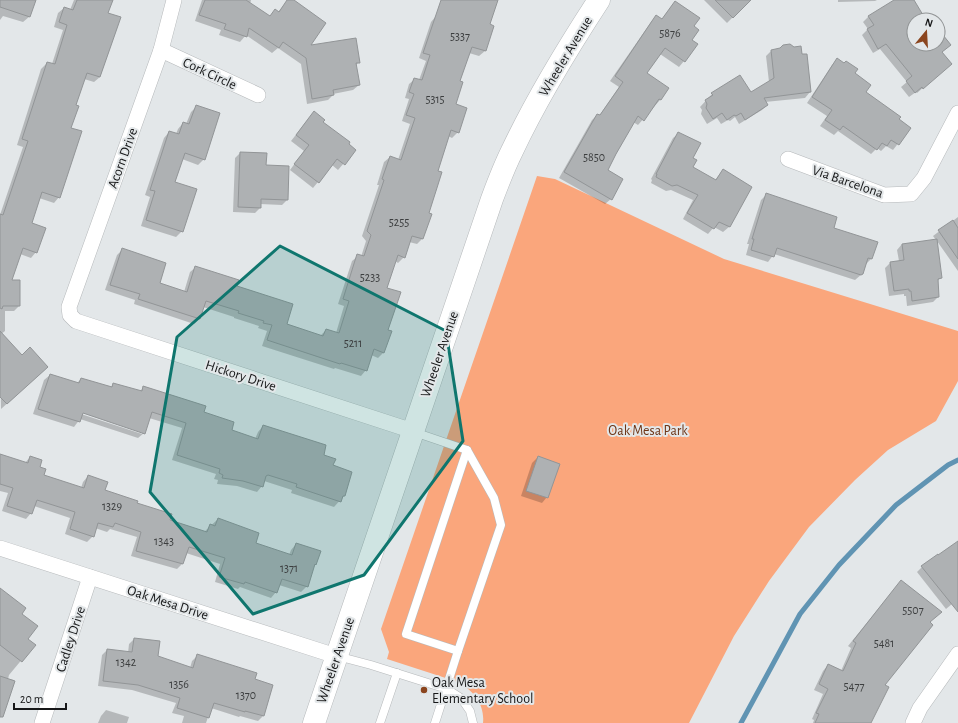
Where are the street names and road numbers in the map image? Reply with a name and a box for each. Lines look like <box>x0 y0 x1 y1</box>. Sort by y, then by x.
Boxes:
street label: Wheeler Avenue <box>537 14 595 99</box>
street label: Cork Circle <box>181 55 239 92</box>
street label: Acorn Drive <box>106 126 140 190</box>
street label: Via Barcelona <box>810 163 886 201</box>
street label: Wheeler Avenue <box>419 309 461 399</box>
street label: Hickory Drive <box>204 358 278 394</box>
street label: Oak Mesa Drive <box>125 583 210 623</box>
street label: Cadley Drive <box>54 605 88 674</box>
street label: Wheeler Avenue <box>315 615 357 705</box>

